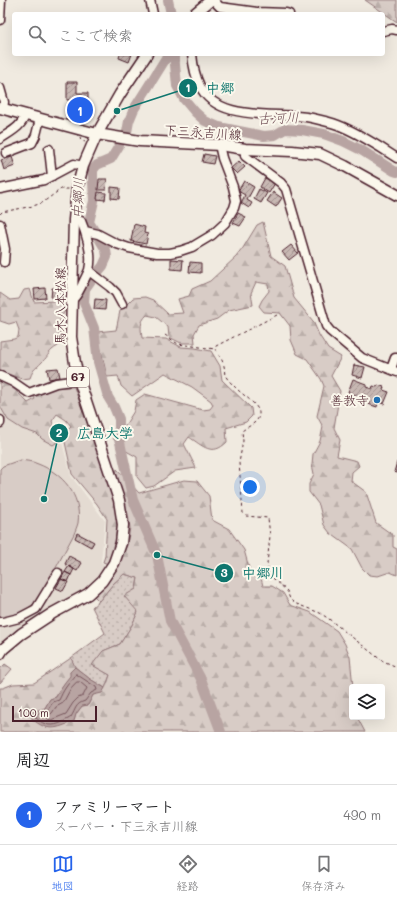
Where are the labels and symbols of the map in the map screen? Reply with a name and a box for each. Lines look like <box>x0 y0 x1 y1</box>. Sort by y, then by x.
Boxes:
callout: 中郷 <box>178 75 242 101</box>
text: 中郷 <box>206 78 234 97</box>
text: 1 <box>185 79 191 95</box>
pin: 1 <box>67 95 93 125</box>
water label: 古河川 <box>257 107 299 128</box>
street label: 下三永吉川線 <box>164 120 244 143</box>
water label: 中郷川 <box>67 177 88 219</box>
street label: 馬木八本松線 <box>51 266 68 345</box>
road number: 67 <box>67 367 89 387</box>
place label: 善教寺 <box>330 391 369 408</box>
marker: 善教寺 <box>372 395 382 405</box>
callout: 広島大学 <box>49 420 141 446</box>
text: 広島大学 <box>77 423 133 442</box>
text: 2 <box>56 424 63 440</box>
your location <box>240 477 260 497</box>
callout: 中郷川 <box>214 560 292 586</box>
text: 中郷川 <box>242 563 284 582</box>
text: 3 <box>220 564 228 580</box>
scale bar <box>12 704 97 723</box>

